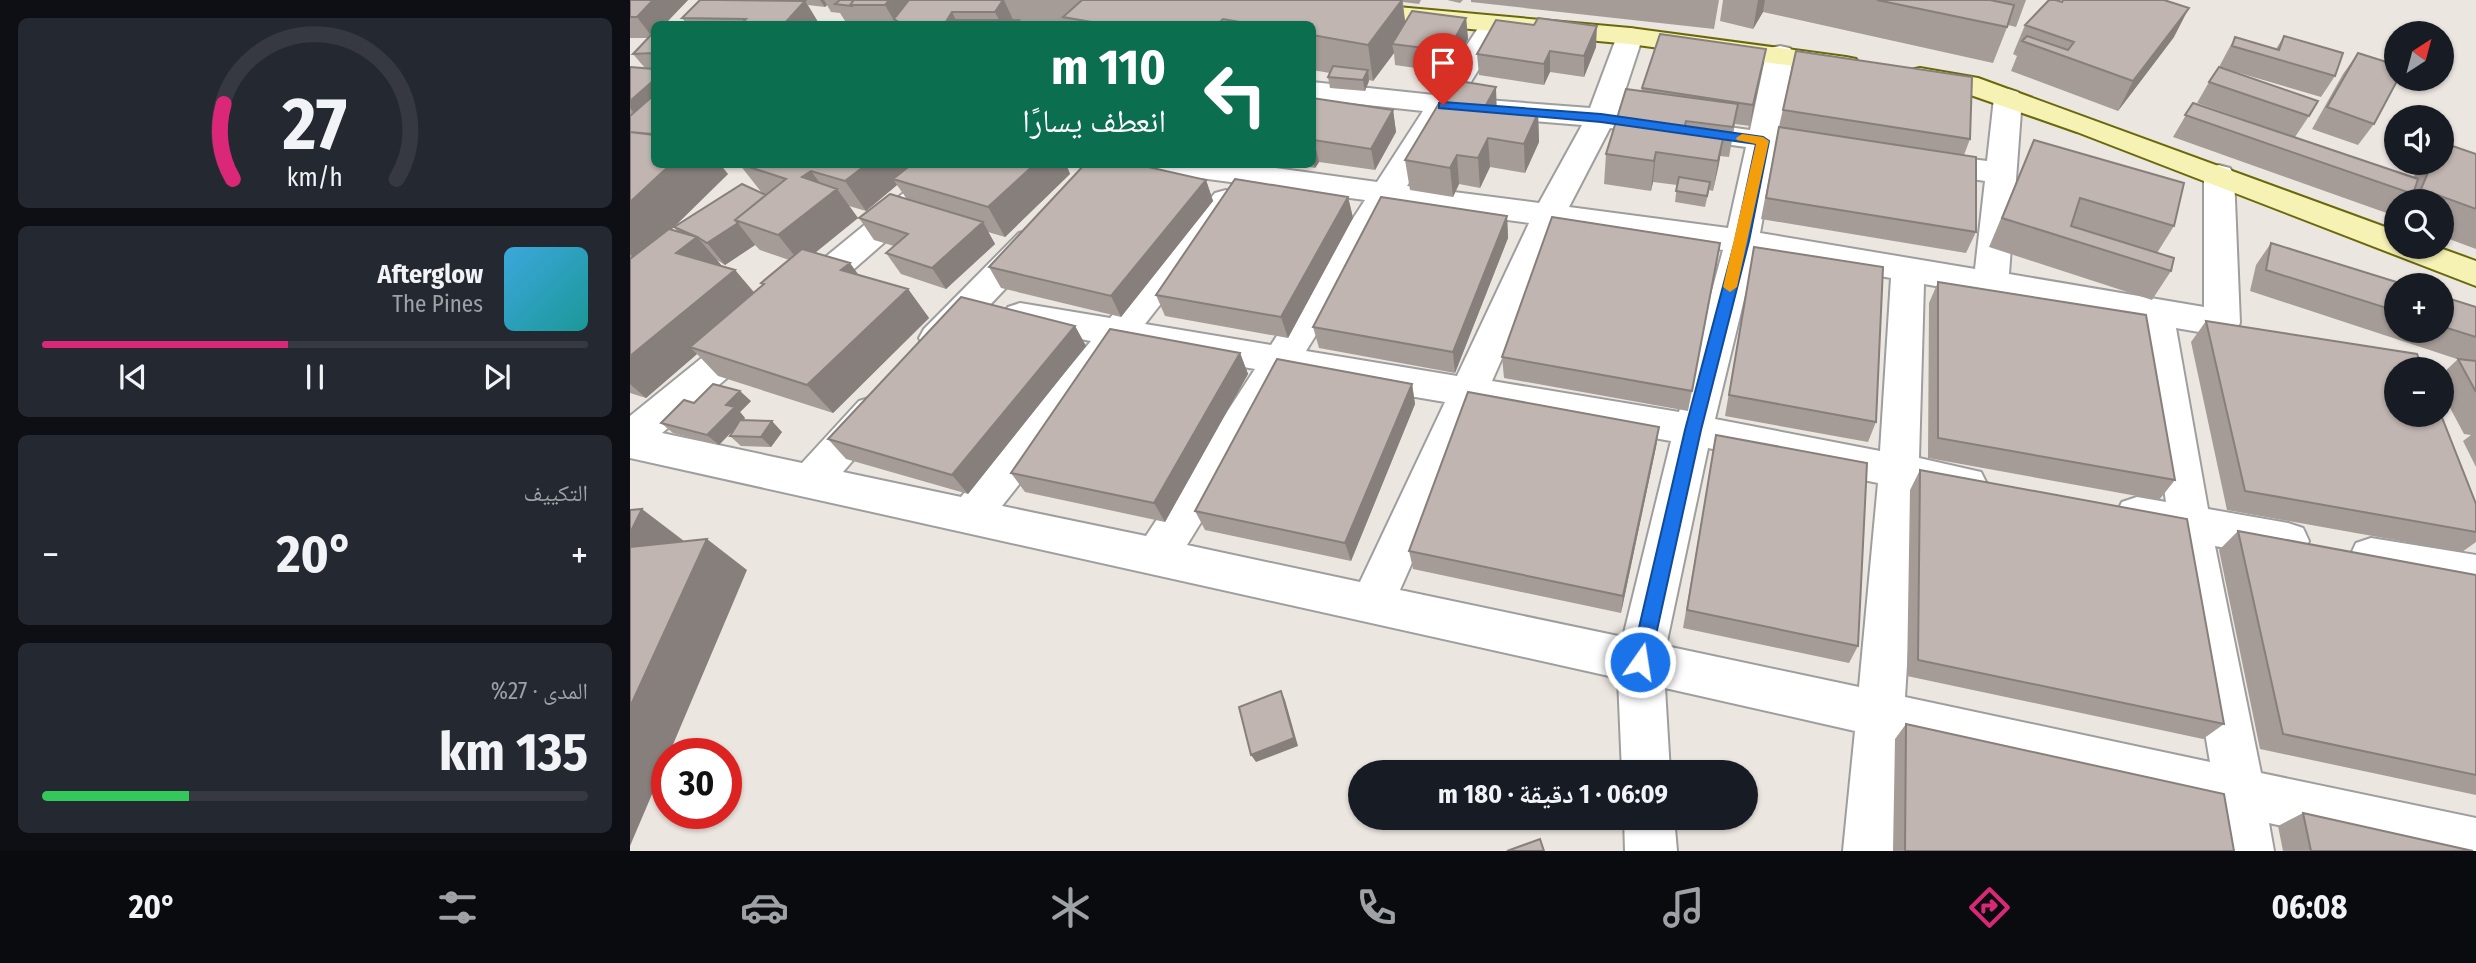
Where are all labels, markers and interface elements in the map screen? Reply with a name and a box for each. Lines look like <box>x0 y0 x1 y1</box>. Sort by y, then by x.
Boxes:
north arrow <box>2384 21 2454 91</box>
map controls <box>2384 21 2454 427</box>
pin <box>1413 33 1473 105</box>
text: 110 m <box>1051 38 1166 97</box>
icon: arrive <box>1424 44 1462 82</box>
icon: left <box>1190 49 1281 140</box>
text: 27 <box>282 82 347 169</box>
text: انعطف يسارًا <box>1022 102 1166 140</box>
button: sound <box>2384 105 2454 175</box>
text: km/h <box>287 163 343 193</box>
button: search <box>2384 189 2454 259</box>
text: Afterglow <box>378 259 483 290</box>
button: + <box>2384 273 2454 343</box>
text: The Pines <box>392 290 483 318</box>
button: − <box>2384 357 2454 427</box>
icon: previous <box>114 358 152 396</box>
icon: pause <box>296 358 334 396</box>
icon: next <box>478 358 516 396</box>
text: التكييف <box>523 479 588 507</box>
text: 20° <box>277 523 353 586</box>
text: − <box>42 532 59 578</box>
text: + <box>571 532 588 578</box>
position arrow <box>1603 625 1677 699</box>
text: المدى · 27% <box>491 677 588 705</box>
text: 135 km <box>439 721 588 784</box>
speed limit sign: 30 <box>651 738 742 829</box>
text: 06:09 · 1 دقيقة · 180 m <box>1438 779 1668 810</box>
icon: filters <box>433 883 482 932</box>
icon: car <box>740 883 789 932</box>
icon: climate <box>1046 883 1095 932</box>
icon: phone <box>1352 883 1401 932</box>
icon: music <box>1659 883 1708 932</box>
icon: directions <box>1965 883 2014 932</box>
text: 20° <box>129 888 176 926</box>
text: 06:08 <box>2271 888 2347 926</box>

